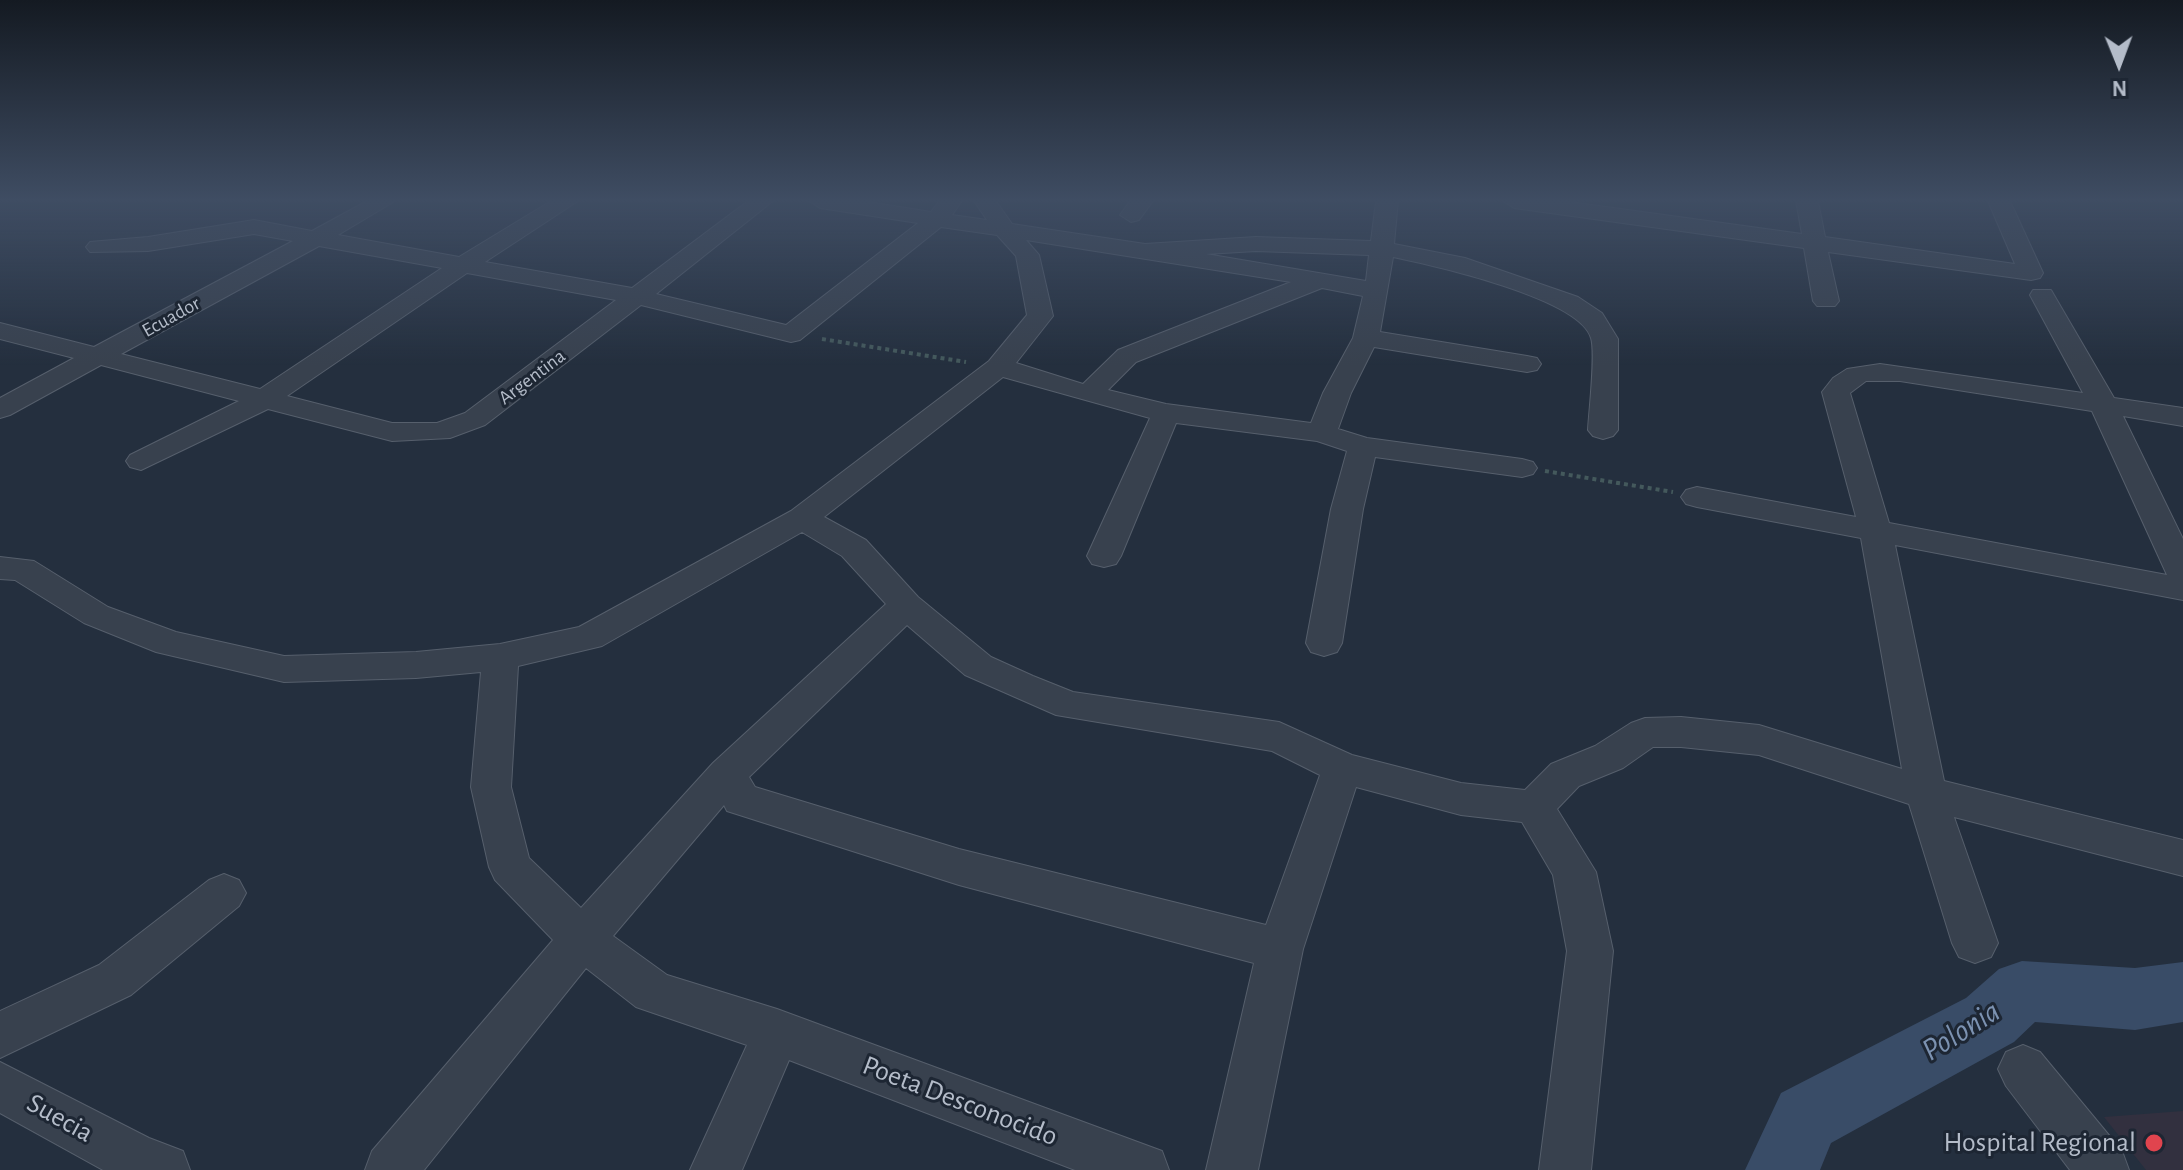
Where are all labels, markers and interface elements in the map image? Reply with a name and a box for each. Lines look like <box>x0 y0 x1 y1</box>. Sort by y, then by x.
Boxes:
north arrow <box>2079 24 2159 104</box>
text: N <box>2112 77 2127 99</box>
street label: Ecuador <box>138 291 204 343</box>
street label: Argentina <box>494 344 570 410</box>
water label: Polonia <box>1915 992 2007 1070</box>
street label: Poeta Desconocido <box>858 1048 1062 1154</box>
street label: Suecia <box>21 1086 99 1150</box>
place label: Hospital Regional <box>1944 1126 2136 1160</box>
marker: Hospital Regional <box>2143 1132 2165 1154</box>

